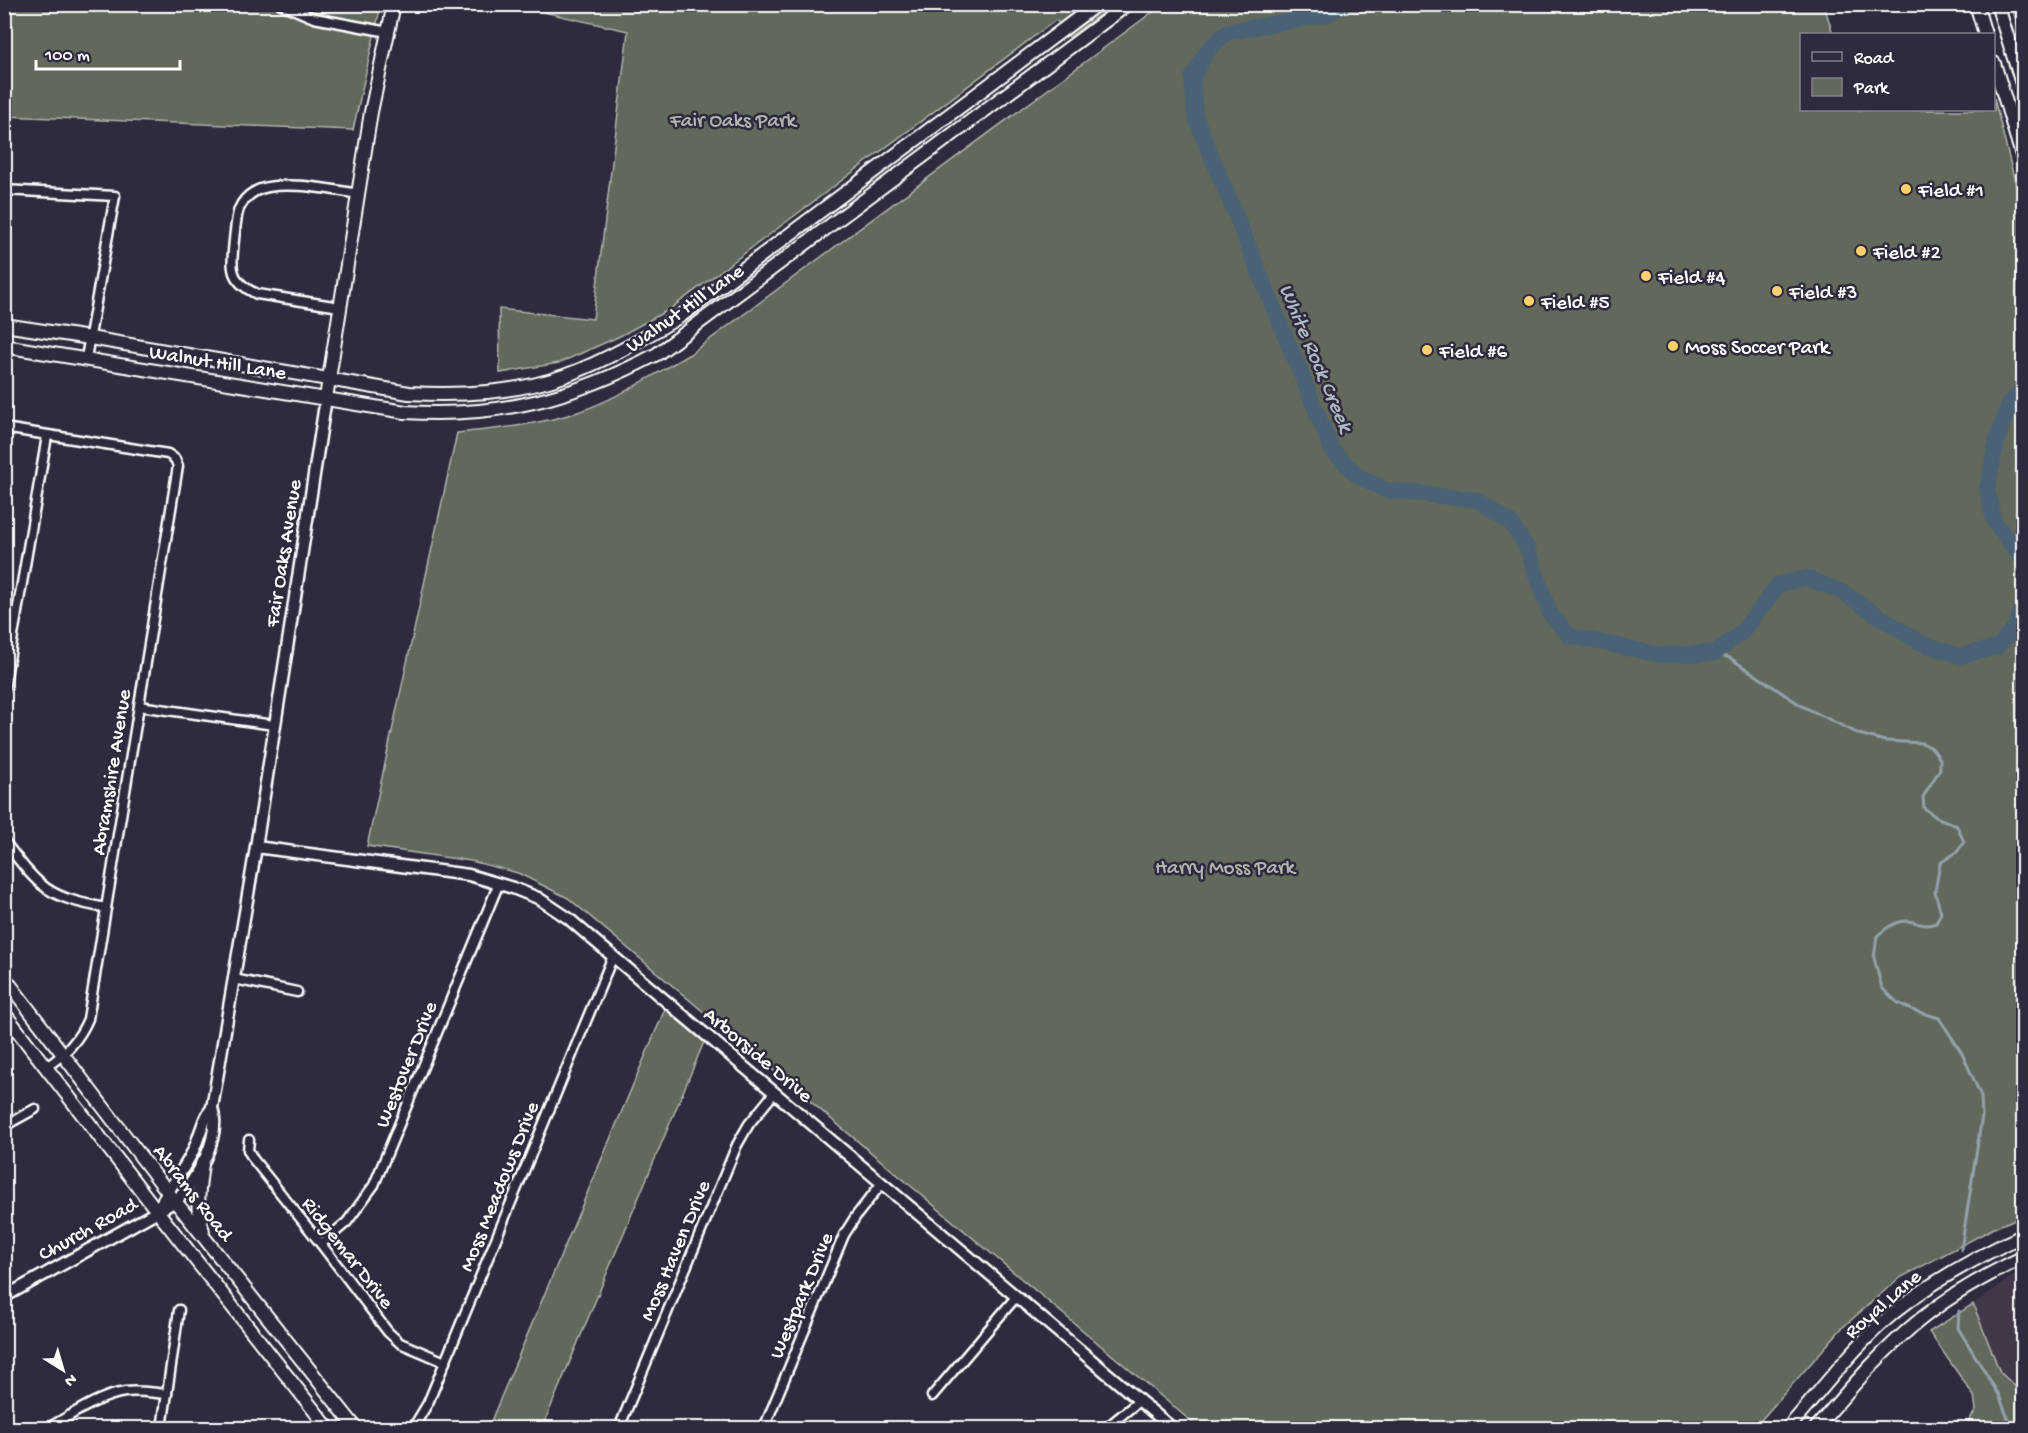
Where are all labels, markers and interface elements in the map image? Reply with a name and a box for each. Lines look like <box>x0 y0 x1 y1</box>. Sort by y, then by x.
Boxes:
scale bar <box>36 33 180 71</box>
legend <box>1800 33 1995 111</box>
text: 100 m <box>44 46 90 67</box>
text: Road <box>1854 49 1895 70</box>
text: Park <box>1853 79 1890 100</box>
park label: Fair Oaks Park <box>669 110 799 135</box>
place label: Field #1 <box>1917 180 1984 205</box>
marker: Field #1 <box>1899 182 1913 196</box>
place label: Field #2 <box>1872 242 1941 267</box>
marker: Field #2 <box>1854 244 1868 258</box>
street label: Walnut Hill Lane <box>622 259 751 360</box>
place label: Field #4 <box>1657 267 1726 292</box>
marker: Field #4 <box>1639 269 1653 283</box>
water label: White Rock Creek <box>1271 281 1358 439</box>
place label: Field #3 <box>1788 282 1858 307</box>
marker: Field #3 <box>1770 284 1784 298</box>
place label: Field #5 <box>1540 292 1610 317</box>
marker: Field #5 <box>1522 294 1536 308</box>
place label: Moss Soccer Park <box>1685 337 1832 362</box>
marker: Moss Soccer Park <box>1666 339 1680 353</box>
street label: Walnut Hill Lane <box>147 341 289 388</box>
place label: Field #6 <box>1438 341 1508 366</box>
marker: Field #6 <box>1420 343 1434 357</box>
street label: Fair Oaks Avenue <box>261 477 310 630</box>
street label: Abramshire Avenue <box>88 687 139 857</box>
park label: Harry Moss Park <box>1155 857 1298 882</box>
street label: Westover Drive <box>372 997 445 1132</box>
street label: Arborside Drive <box>697 1004 818 1111</box>
street label: Moss Meadows Drive <box>456 1098 547 1276</box>
street label: Abrams Road <box>146 1141 238 1249</box>
street label: Moss Haven Drive <box>636 1176 719 1325</box>
street label: Church Road <box>35 1193 144 1268</box>
street label: Ridgemar Drive <box>295 1193 398 1316</box>
street label: Westpark Drive <box>765 1228 841 1363</box>
street label: Royal Lane <box>1841 1265 1929 1346</box>
north arrow <box>33 1340 93 1400</box>
text: N <box>60 1368 80 1390</box>

